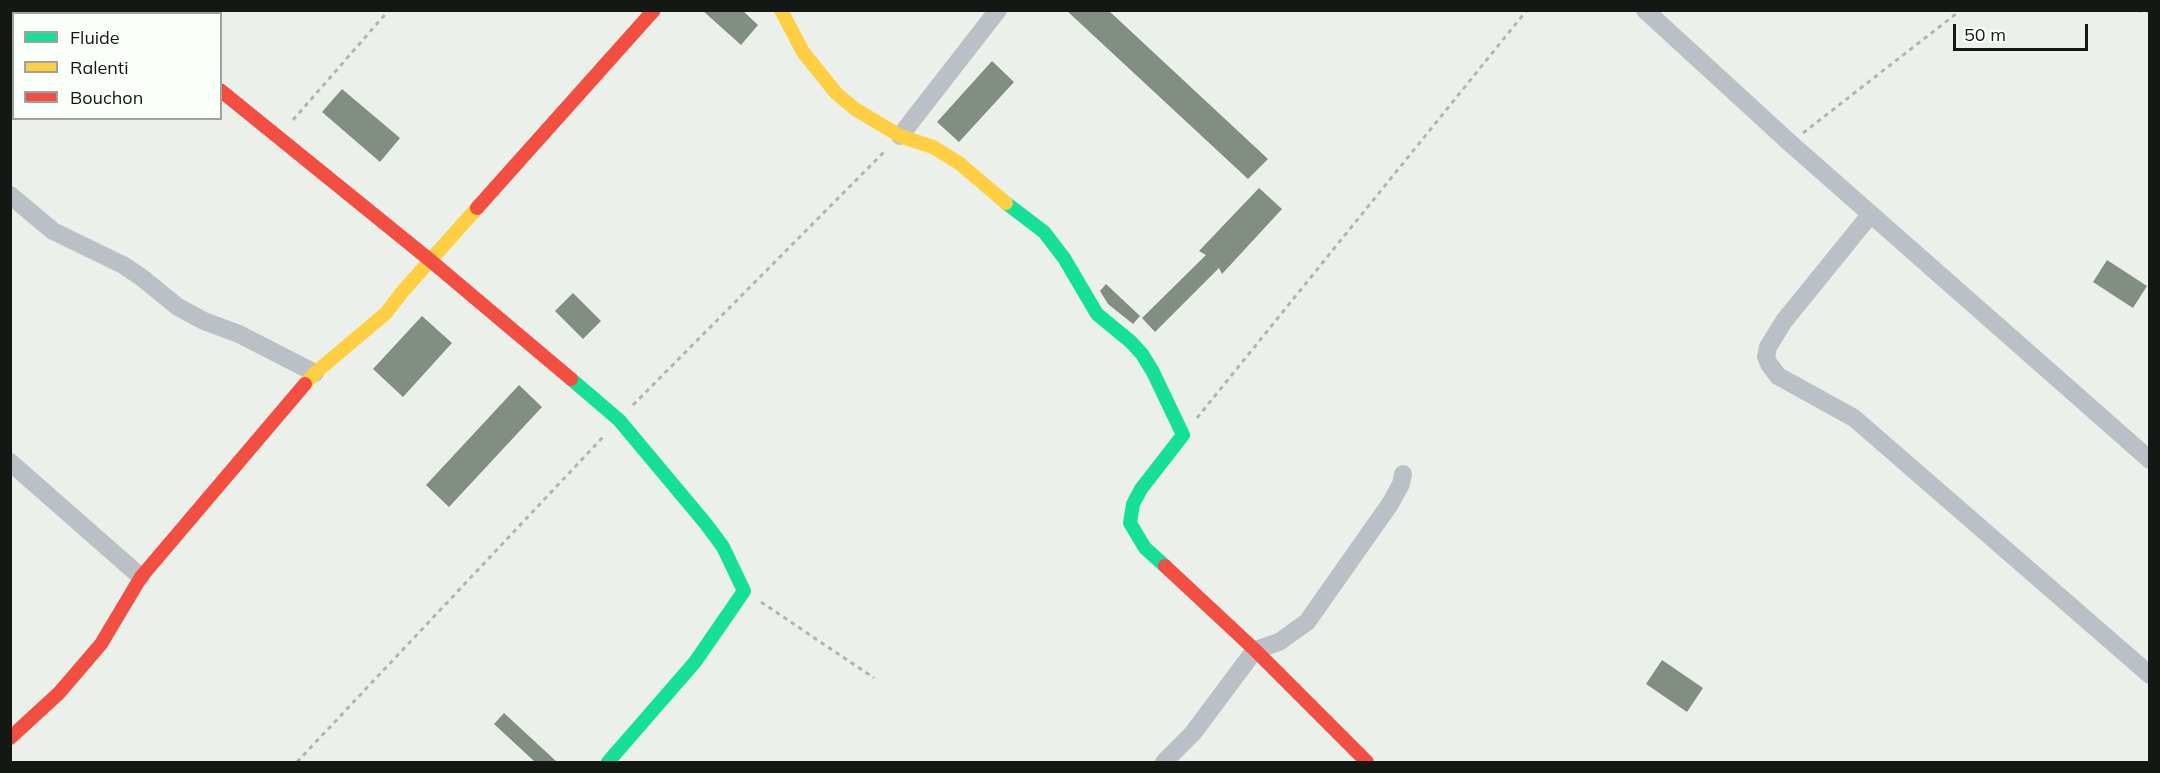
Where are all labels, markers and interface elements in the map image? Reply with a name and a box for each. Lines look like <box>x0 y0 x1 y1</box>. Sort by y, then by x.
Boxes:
legend <box>12 12 222 120</box>
scale bar <box>1956 12 2091 50</box>
text: 50 m <box>1964 23 2006 46</box>
text: Fluide <box>70 26 120 49</box>
text: Ralenti <box>70 56 128 79</box>
text: Bouchon <box>70 86 143 109</box>

